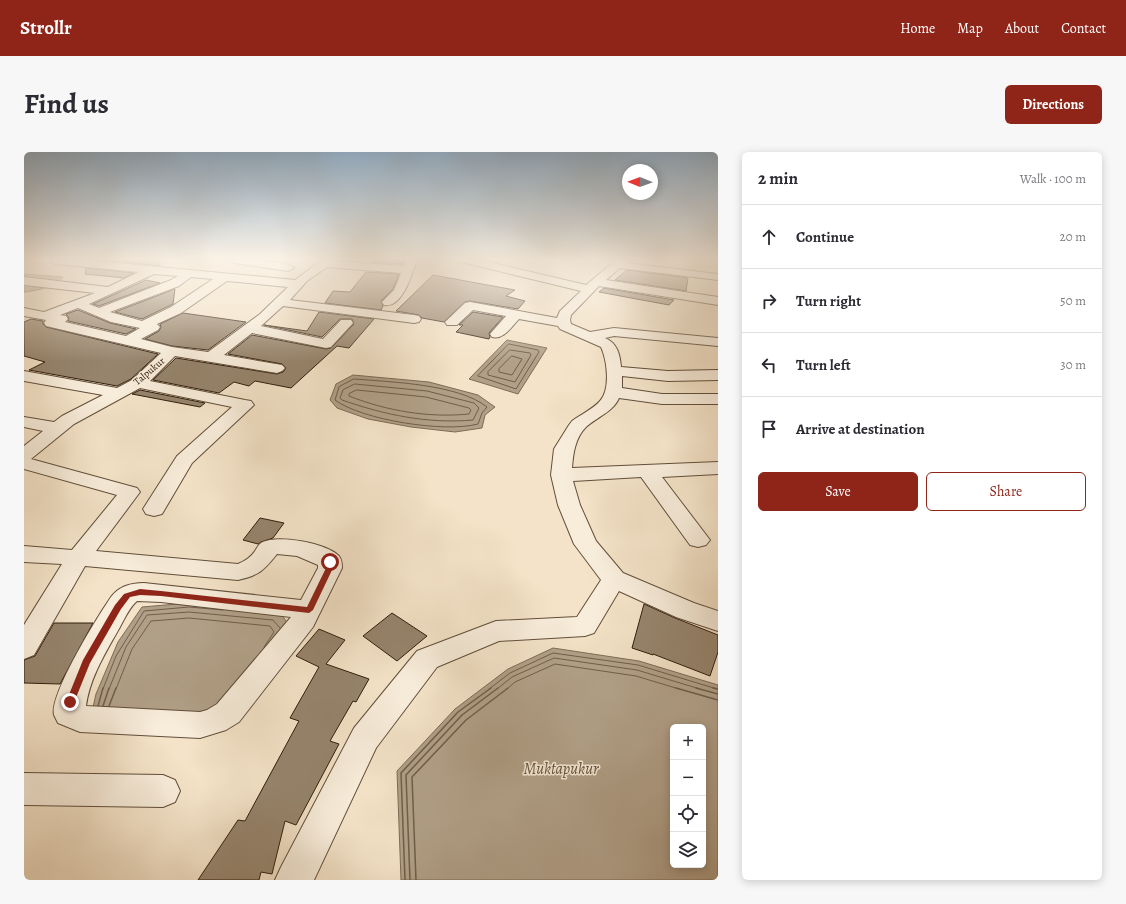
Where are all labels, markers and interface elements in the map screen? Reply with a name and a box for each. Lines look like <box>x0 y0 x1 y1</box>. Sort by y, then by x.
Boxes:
text: Strollr <box>20 15 72 41</box>
text: Home <box>900 19 935 38</box>
text: Map <box>957 19 983 38</box>
text: About <box>1005 19 1039 38</box>
text: Contact <box>1061 19 1106 38</box>
text: Find us <box>24 85 109 123</box>
button: Directions <box>1005 85 1102 124</box>
north arrow <box>622 164 658 200</box>
text: 2 min <box>758 167 798 190</box>
text: Walk · 100 m <box>1020 170 1086 187</box>
icon: ahead <box>758 226 780 248</box>
text: Continue <box>796 227 854 247</box>
text: 20 m <box>1060 228 1086 245</box>
icon: right <box>758 290 780 312</box>
text: Turn right <box>796 291 861 311</box>
text: 50 m <box>1060 292 1086 309</box>
street label: Talpukur <box>131 354 168 389</box>
icon: left <box>758 354 780 376</box>
text: Turn left <box>796 355 851 375</box>
text: 30 m <box>1060 356 1086 373</box>
icon: arrive <box>758 418 780 440</box>
text: Arrive at destination <box>796 419 925 439</box>
button: Save <box>758 472 918 511</box>
button: Share <box>926 472 1086 511</box>
route start <box>321 553 339 571</box>
route end <box>61 693 79 711</box>
map controls <box>670 724 706 868</box>
button: + <box>670 724 706 760</box>
water label: Muktapukur <box>523 758 599 780</box>
button: − <box>670 760 706 796</box>
button: locate <box>670 796 706 832</box>
button: layers <box>670 832 706 868</box>

